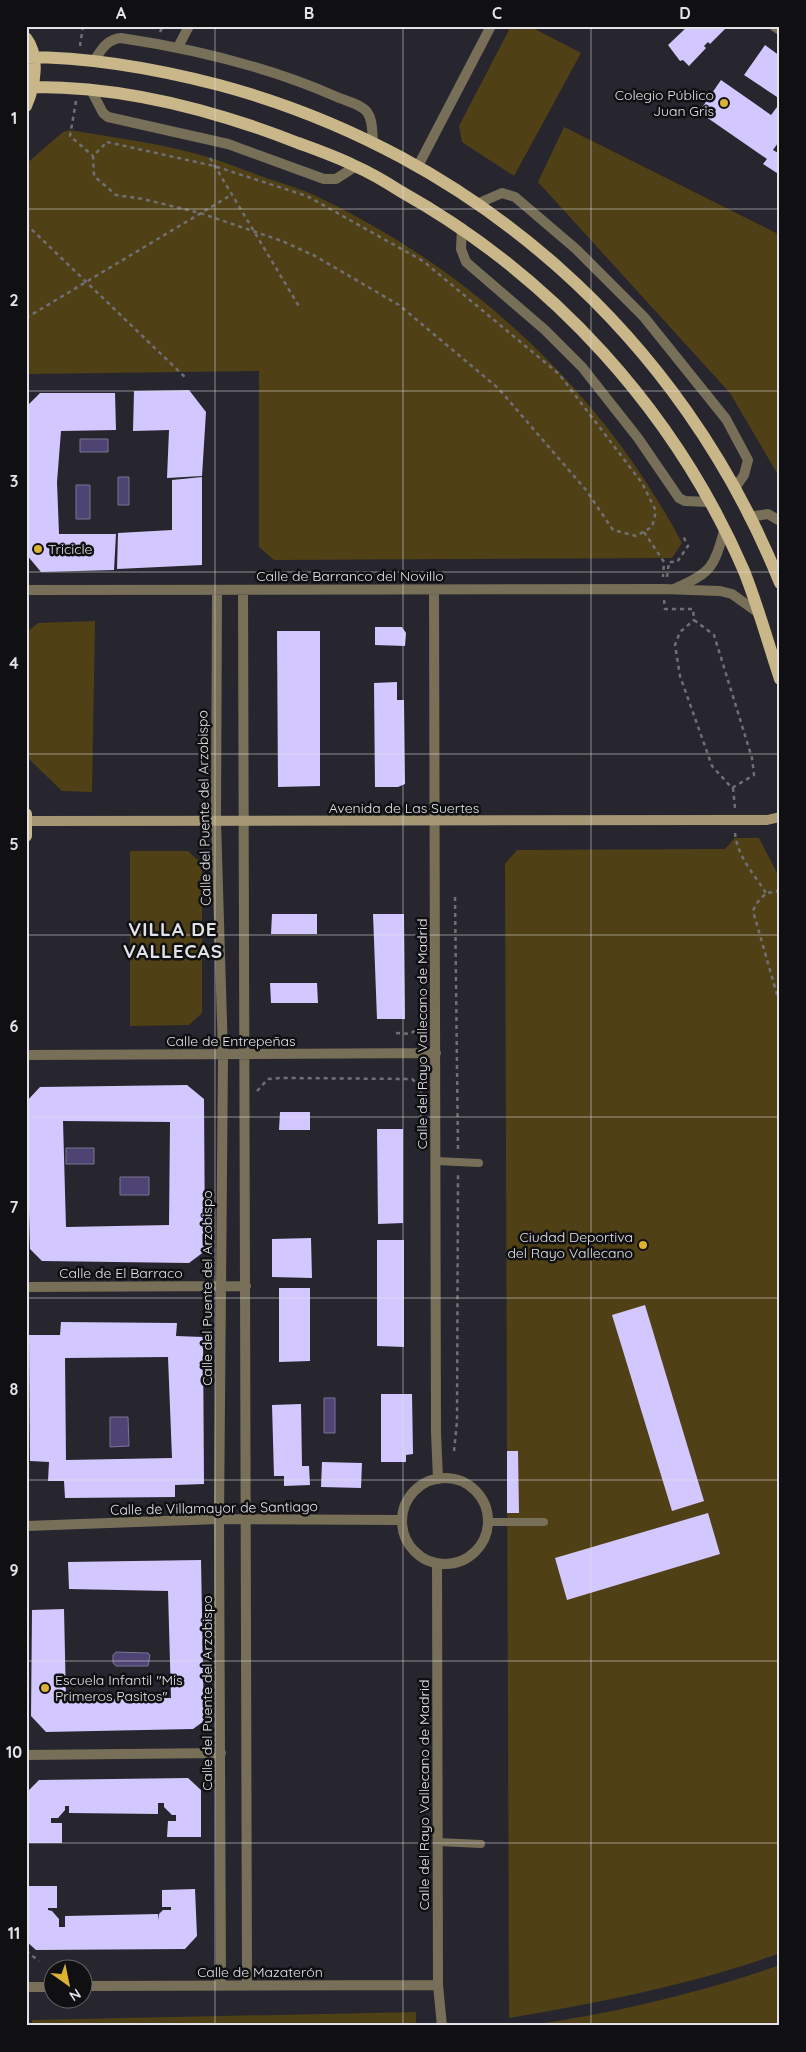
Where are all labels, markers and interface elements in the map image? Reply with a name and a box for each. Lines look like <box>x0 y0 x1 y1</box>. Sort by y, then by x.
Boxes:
text: A <box>116 3 127 23</box>
text: B <box>304 3 314 23</box>
text: C <box>492 3 502 23</box>
text: D <box>679 3 691 23</box>
place label: Colegio Público Juan Gris <box>615 86 714 120</box>
marker: Colegio Público Juan Gris <box>718 97 730 109</box>
text: 1 <box>11 108 17 128</box>
text: 2 <box>9 290 19 310</box>
text: 3 <box>10 471 18 491</box>
place label: Tricicle <box>48 540 93 558</box>
marker: Tricicle <box>32 543 44 555</box>
street label: Calle de Barranco del Novillo <box>256 567 444 585</box>
text: 4 <box>9 653 19 673</box>
street label: Calle del Puente del Arzobispo <box>193 710 215 906</box>
street label: Avenida de Las Suertes <box>329 799 479 817</box>
text: 5 <box>9 834 19 854</box>
district label: VILLA DE VALLECAS <box>123 917 223 963</box>
street label: Calle del Rayo Vallecano de Madrid <box>413 919 431 1149</box>
text: 6 <box>10 1016 19 1036</box>
street label: Calle de Entrepeñas <box>166 1032 296 1050</box>
street label: Calle del Puente del Arzobispo <box>198 1190 216 1386</box>
text: 7 <box>10 1197 19 1217</box>
place label: Ciudad Deportiva del Rayo Vallecano <box>507 1228 633 1262</box>
marker: Ciudad Deportiva del Rayo Vallecano <box>637 1239 649 1251</box>
street label: Calle de El Barraco <box>59 1264 183 1282</box>
text: 8 <box>10 1379 19 1399</box>
street label: Calle de Villamayor de Santiago <box>110 1497 318 1519</box>
text: 9 <box>9 1560 19 1580</box>
street label: Calle del Puente del Arzobispo <box>198 1595 216 1791</box>
place label: Escuela Infantil "Mis Primeros Pasitos" <box>55 1671 183 1705</box>
street label: Calle del Rayo Vallecano de Madrid <box>415 1680 433 1910</box>
marker: Escuela Infantil "Mis Primeros Pasitos" <box>39 1682 51 1694</box>
text: 10 <box>6 1742 22 1762</box>
text: 11 <box>8 1923 20 1943</box>
north arrow <box>42 1960 92 2010</box>
street label: Calle de Mazaterón <box>197 1963 323 1981</box>
text: N <box>66 1985 84 2005</box>

